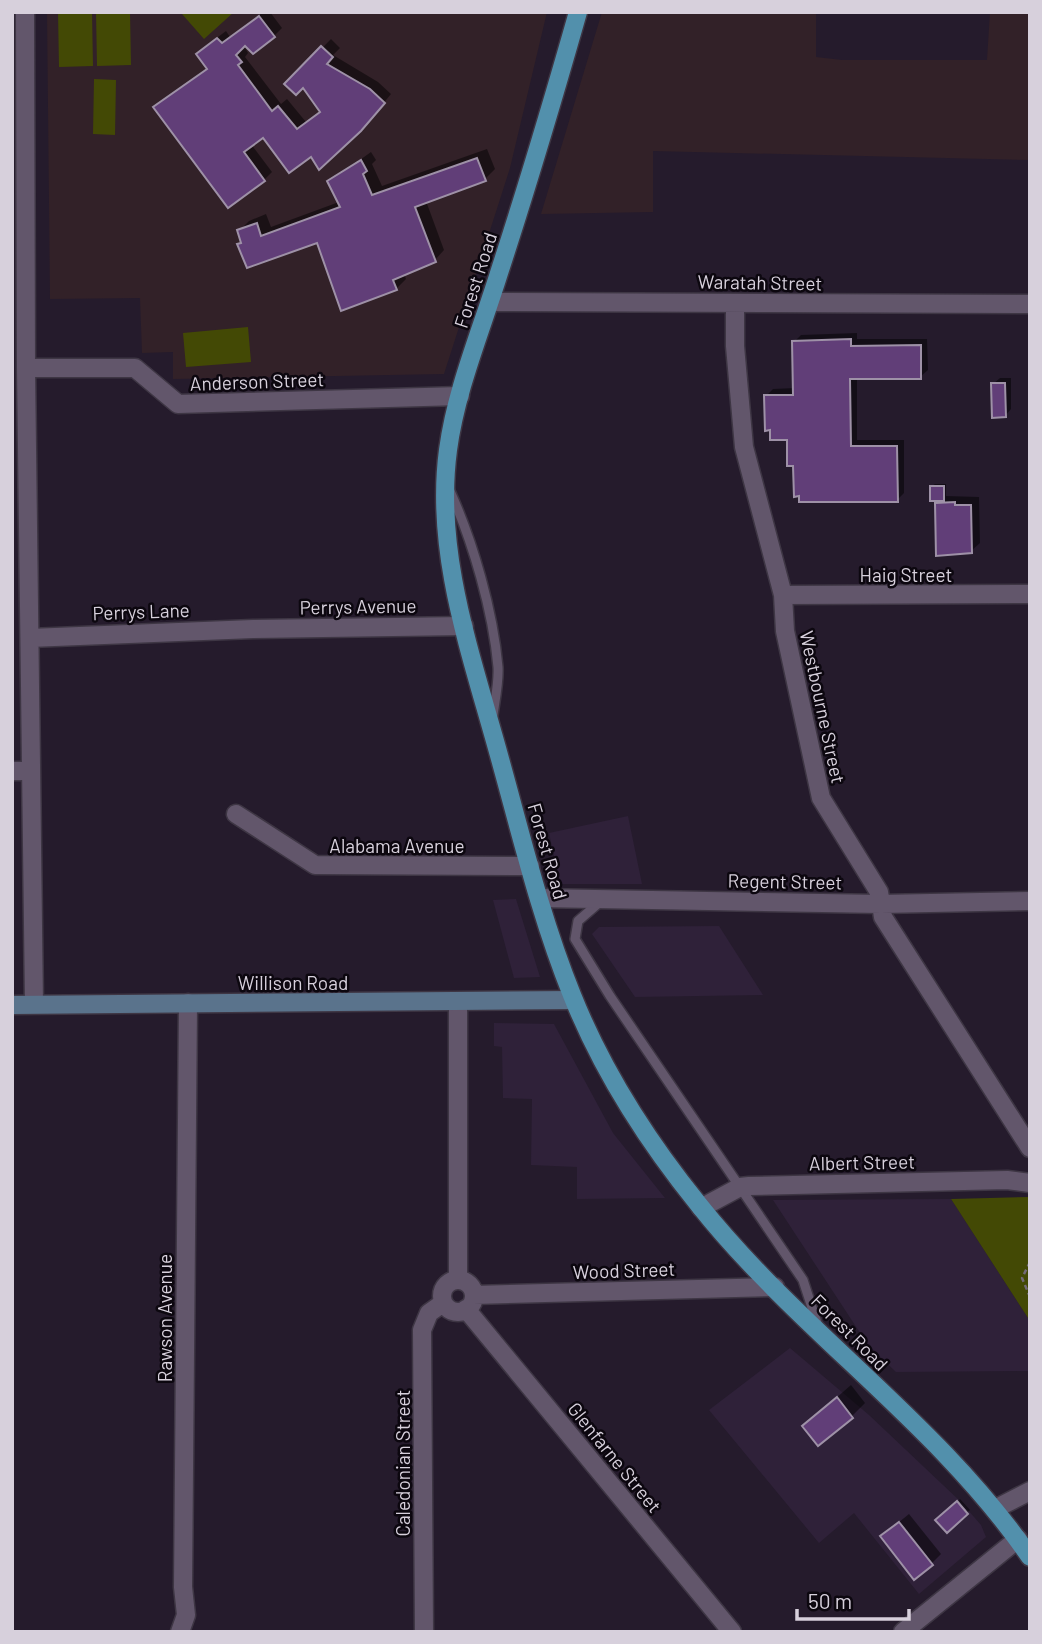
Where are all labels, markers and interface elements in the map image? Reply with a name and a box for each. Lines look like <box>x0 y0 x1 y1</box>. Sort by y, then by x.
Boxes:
street label: Forest Road <box>449 229 501 331</box>
street label: Waratah Street <box>698 269 822 295</box>
street label: Anderson Street <box>189 367 325 395</box>
street label: Haig Street <box>860 563 952 586</box>
street label: Perrys Avenue <box>299 593 417 619</box>
street label: Perrys Lane <box>92 598 190 624</box>
street label: Westbourne Street <box>796 629 850 785</box>
street label: Forest Road <box>523 800 573 902</box>
street label: Alabama Avenue <box>329 834 465 857</box>
street label: Regent Street <box>727 868 843 894</box>
street label: Willison Road <box>238 971 348 994</box>
street label: Albert Street <box>809 1150 915 1174</box>
street label: Rawson Avenue <box>153 1254 176 1382</box>
street label: Wood Street <box>572 1257 676 1283</box>
street label: Forest Road <box>807 1289 893 1375</box>
street label: Caledonian Street <box>391 1389 414 1537</box>
street label: Glenfarne Street <box>563 1397 667 1517</box>
scale bar <box>797 1578 909 1622</box>
text: 50 m <box>808 1588 852 1613</box>

